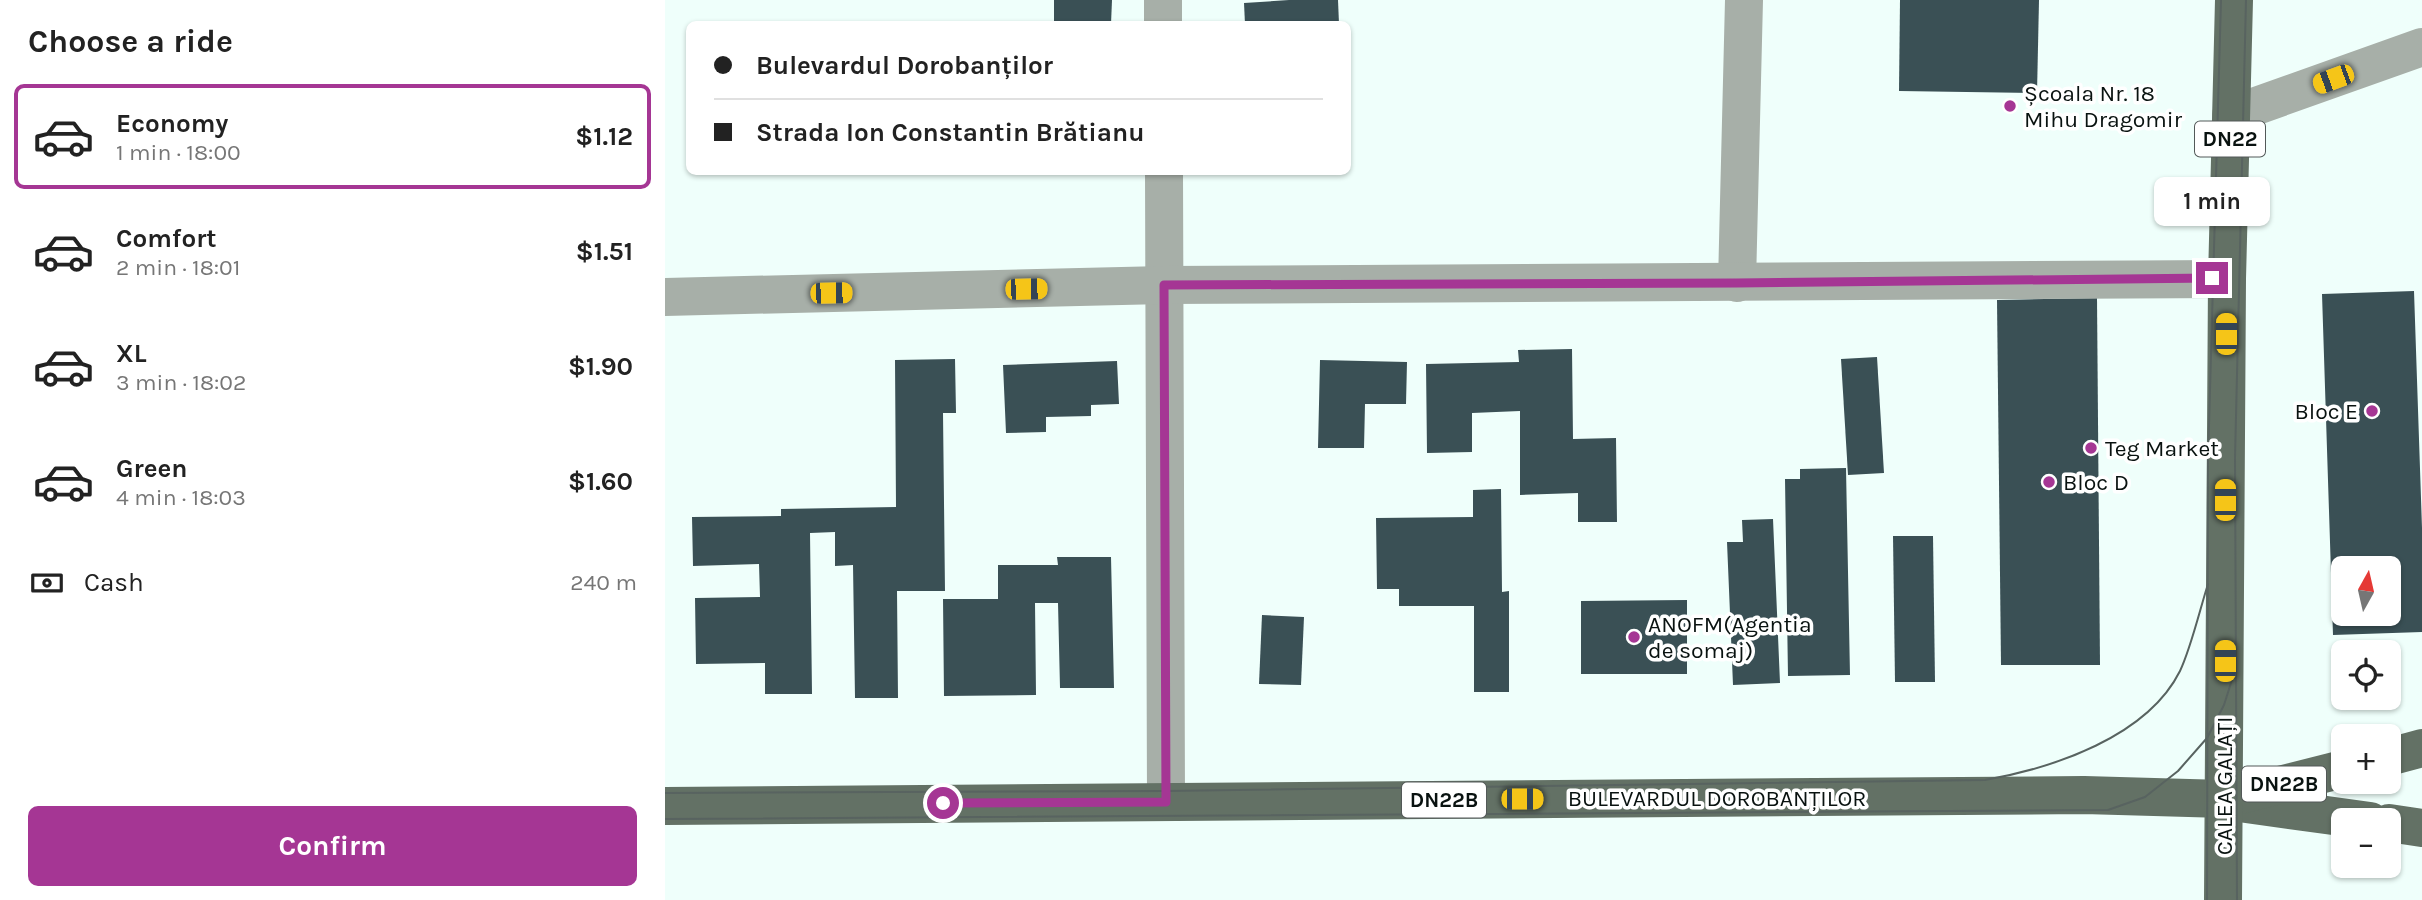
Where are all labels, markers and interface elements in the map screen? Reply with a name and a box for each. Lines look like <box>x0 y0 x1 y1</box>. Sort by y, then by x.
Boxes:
text: Choose a ride <box>28 23 233 60</box>
text: Bulevardul Dorobanților <box>756 50 1053 81</box>
car <box>2310 62 2357 96</box>
place label: Școala Nr. 18 Mihu Dragomir <box>2024 80 2183 133</box>
marker: Școala Nr. 18 Mihu Dragomir <box>2002 98 2018 114</box>
icon: car <box>32 105 95 168</box>
text: Economy <box>116 108 228 139</box>
text: Strada Ion Constantin Brătianu <box>756 117 1145 148</box>
text: $1.12 <box>575 121 633 152</box>
road number: DN22 <box>2195 122 2265 156</box>
text: 1 min · 18:00 <box>116 139 241 166</box>
callout: 1 min <box>2154 176 2270 226</box>
text: 1 min <box>2183 188 2241 215</box>
icon: car <box>32 220 95 283</box>
text: Comfort <box>116 223 217 254</box>
text: $1.51 <box>576 236 633 267</box>
text: 2 min · 18:01 <box>116 254 240 281</box>
route end <box>2196 262 2228 294</box>
car <box>1005 278 1048 300</box>
car <box>810 282 853 304</box>
car <box>2216 313 2237 355</box>
icon: car <box>32 335 95 398</box>
text: XL <box>116 338 147 369</box>
text: $1.90 <box>568 351 633 382</box>
text: 3 min · 18:02 <box>116 369 246 396</box>
place label: Bloc E <box>2294 398 2358 425</box>
marker: Bloc E <box>2364 403 2380 419</box>
place label: Teg Market <box>2105 435 2219 462</box>
marker: Teg Market <box>2083 440 2099 456</box>
icon: car <box>32 450 95 513</box>
text: Green <box>116 453 188 484</box>
text: $1.60 <box>568 466 633 497</box>
place label: Bloc D <box>2063 469 2129 496</box>
marker: Bloc D <box>2041 474 2057 490</box>
car <box>2215 479 2236 521</box>
text: 4 min · 18:03 <box>116 484 246 511</box>
north arrow <box>2331 556 2401 626</box>
map controls <box>2331 556 2401 878</box>
icon: cash <box>28 564 66 602</box>
text: Cash <box>84 567 144 598</box>
text: 240 m <box>570 569 637 596</box>
place label: ANOFM(Agentia de somaj) <box>1648 611 1812 664</box>
marker: ANOFM(Agentia de somaj) <box>1626 629 1642 645</box>
car <box>2215 640 2236 682</box>
button: locate <box>2331 640 2401 710</box>
street label: CALEA GALAȚI <box>2211 717 2238 855</box>
button: + <box>2331 724 2401 794</box>
road number: DN22B <box>2242 766 2326 802</box>
road number: DN22B <box>1402 782 1486 818</box>
street label: BULEVARDUL DOROBANȚILOR <box>1568 785 1866 812</box>
route start <box>927 787 959 819</box>
car <box>1502 789 1544 810</box>
button: Confirm <box>28 806 637 886</box>
button: − <box>2331 808 2401 878</box>

